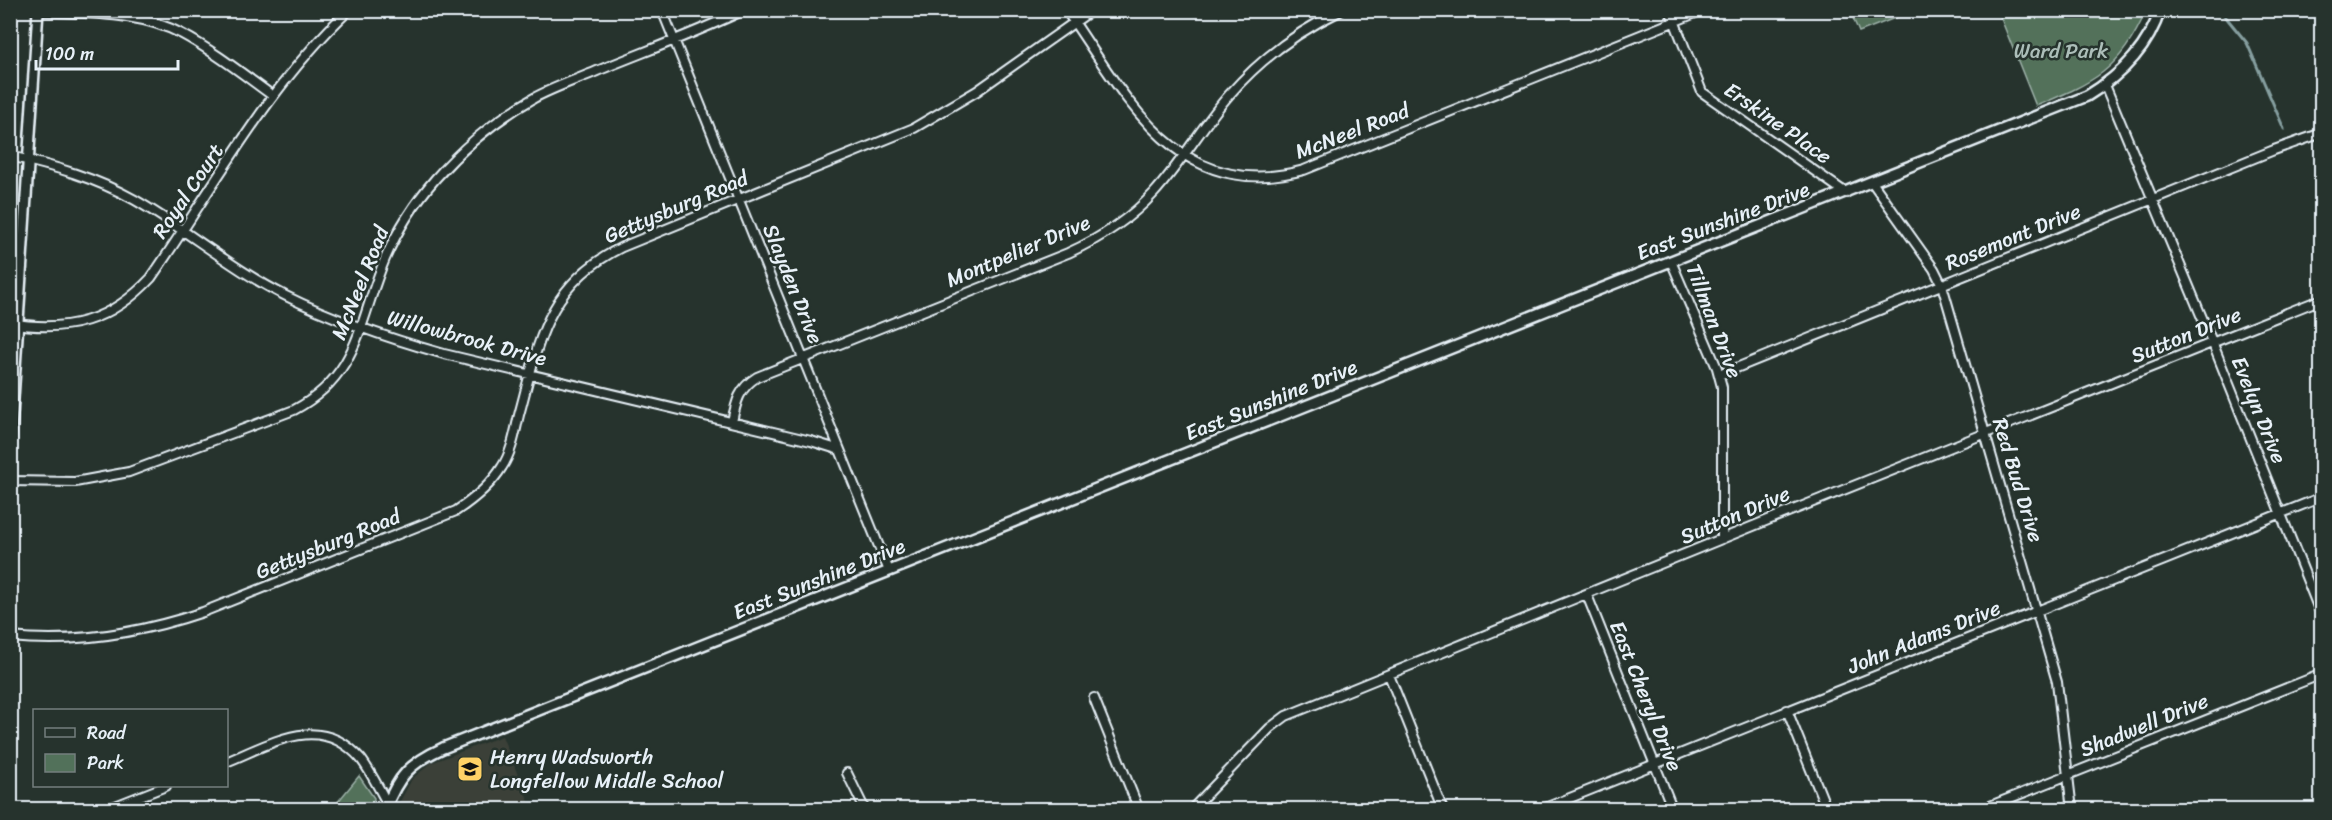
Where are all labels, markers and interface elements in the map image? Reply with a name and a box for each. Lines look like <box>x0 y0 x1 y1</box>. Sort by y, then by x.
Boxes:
park label: Ward Park <box>2014 32 2109 70</box>
scale bar <box>36 33 178 71</box>
text: 100 m <box>45 38 94 70</box>
street label: Erskine Place <box>1716 72 1840 175</box>
street label: McNeel Road <box>1289 91 1417 170</box>
street label: Royal Court <box>142 135 234 247</box>
street label: Gettysburg Road <box>598 159 756 255</box>
street label: East Sunshine Drive <box>1631 170 1815 272</box>
street label: Rosemont Drive <box>1939 192 2087 282</box>
street label: Montpelier Drive <box>940 203 1096 299</box>
street label: McNeel Road <box>320 218 401 346</box>
street label: Slayden Drive <box>752 218 834 350</box>
street label: Tillman Drive <box>1675 258 1753 384</box>
street label: Sutton Drive <box>2125 295 2247 374</box>
street label: Willowbrook Drive <box>383 298 551 378</box>
street label: East Sunshine Drive <box>1179 348 1363 452</box>
street label: Evelyn Drive <box>2220 350 2298 470</box>
street label: Red Bud Drive <box>1981 413 2055 547</box>
street label: Sutton Drive <box>1674 475 1796 555</box>
street label: Gettysburg Road <box>250 497 408 590</box>
street label: East Sunshine Drive <box>727 527 911 631</box>
street label: John Adams Drive <box>1841 589 2007 685</box>
street label: East Cheryl Drive <box>1598 615 1694 777</box>
street label: Shadwell Drive <box>2074 682 2214 768</box>
legend <box>33 709 228 787</box>
text: Road <box>87 717 127 749</box>
place label: Henry Wadsworth Longfellow Middle School <box>490 738 725 800</box>
text: Park <box>87 747 124 779</box>
school or university icon: Henry Wadsworth Longfellow Middle School <box>455 754 485 784</box>

